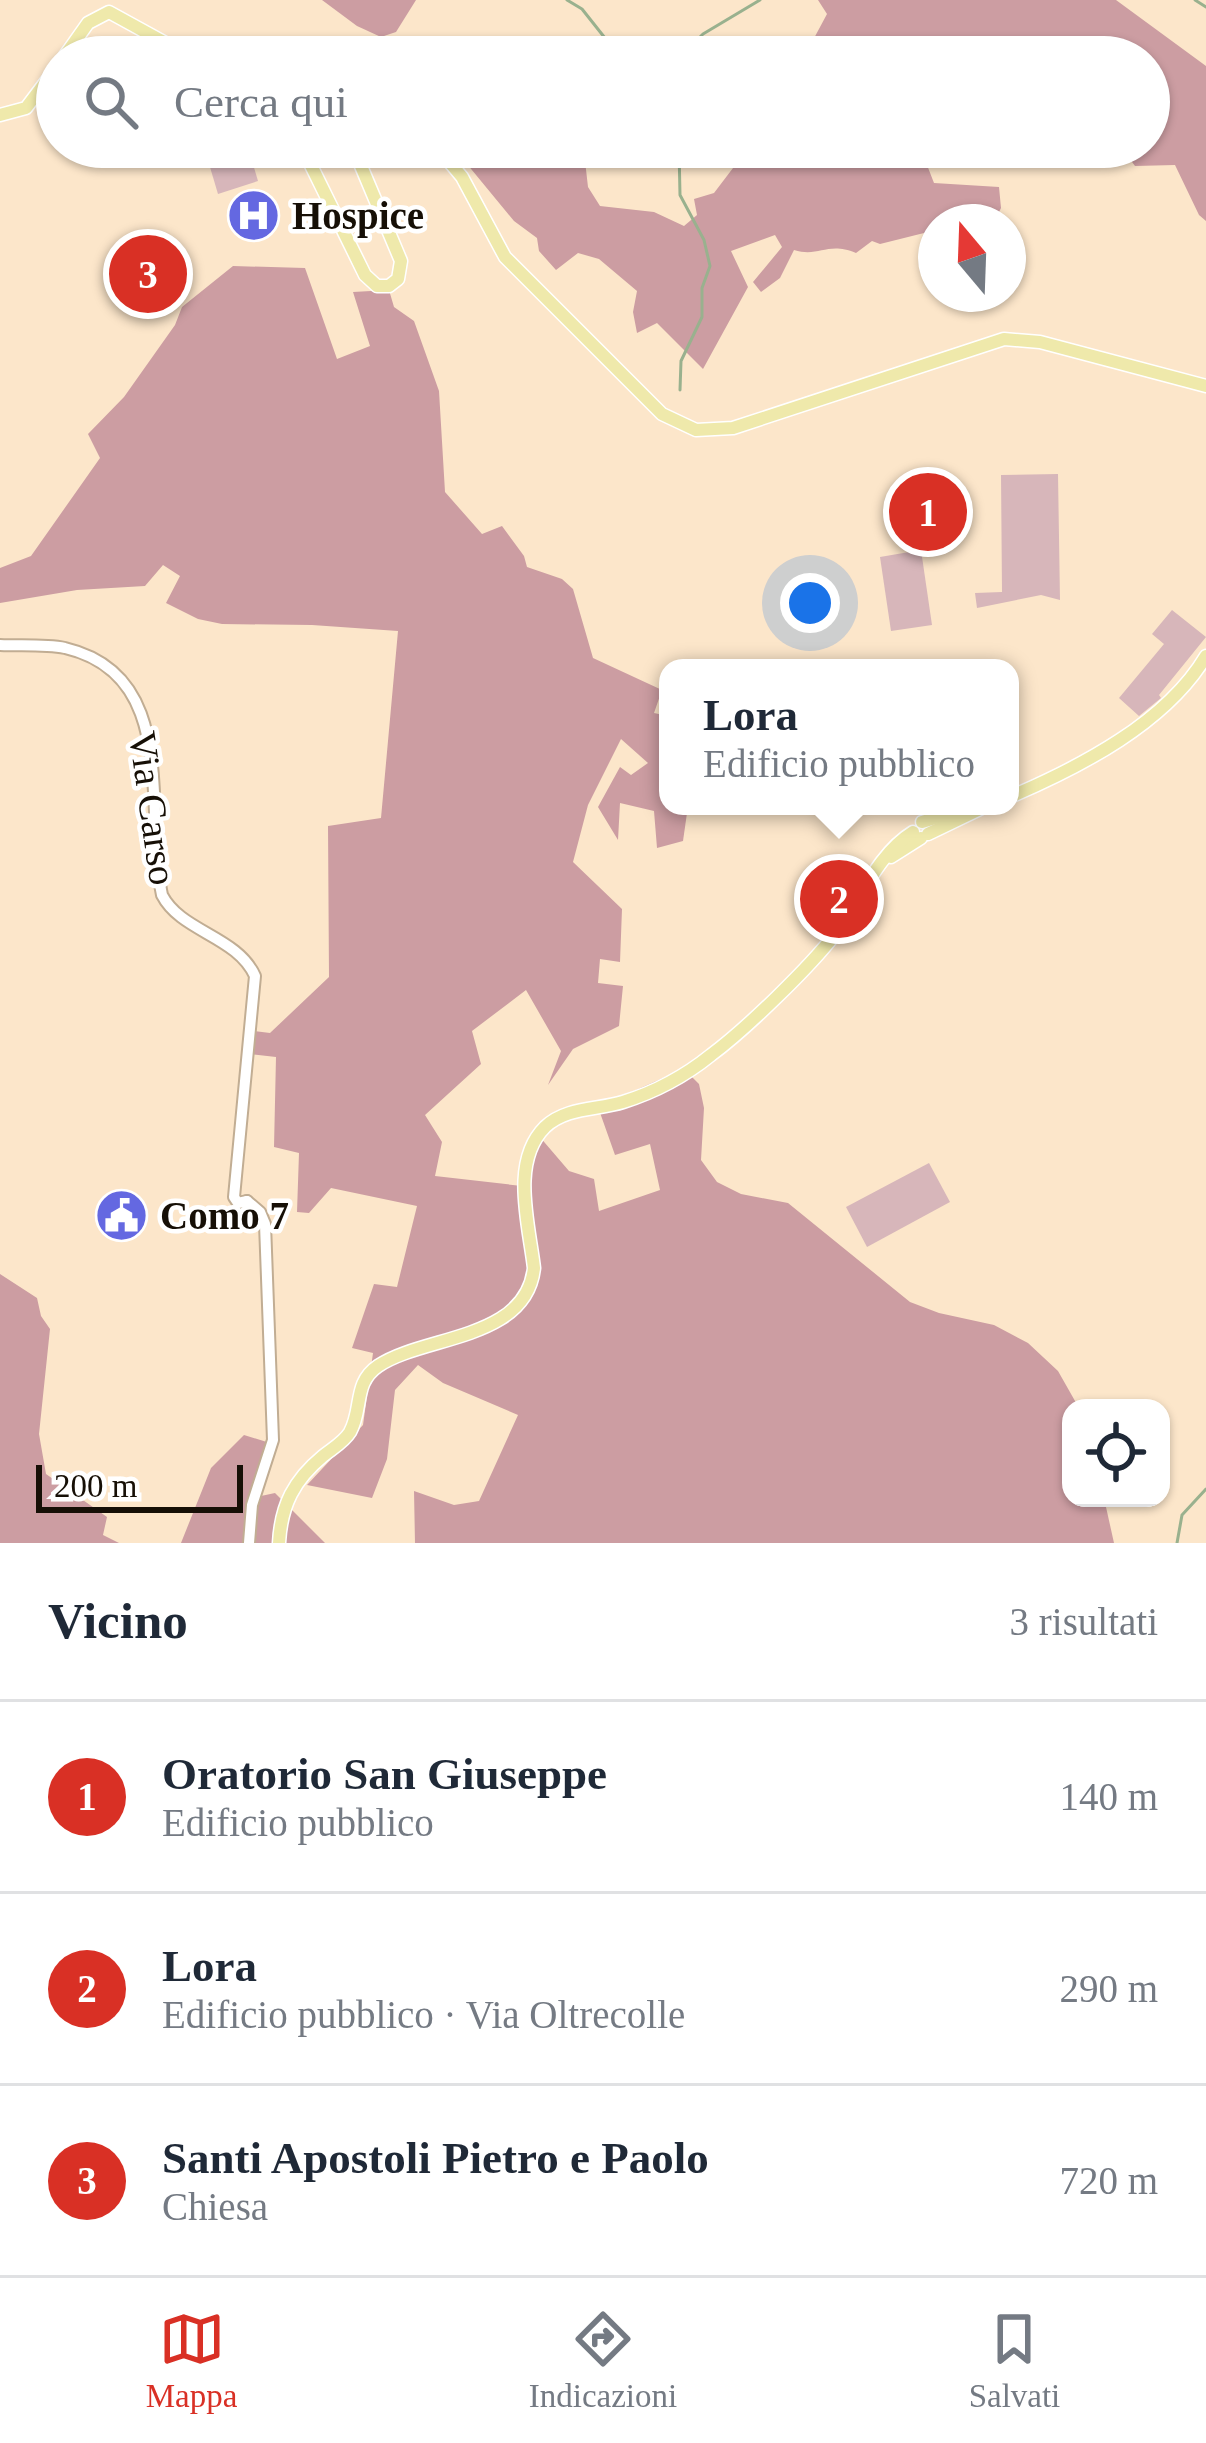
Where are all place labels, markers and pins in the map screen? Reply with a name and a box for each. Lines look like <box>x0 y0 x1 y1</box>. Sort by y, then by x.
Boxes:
hospital icon: Hospice <box>225 187 281 243</box>
place label: Hospice <box>292 194 424 238</box>
pin: 3 <box>109 229 187 319</box>
pin: 1 <box>889 467 967 557</box>
pin: 2 <box>800 854 878 944</box>
public building icon: Como 7 <box>93 1187 149 1243</box>
place label: Como 7 <box>160 1194 289 1237</box>

